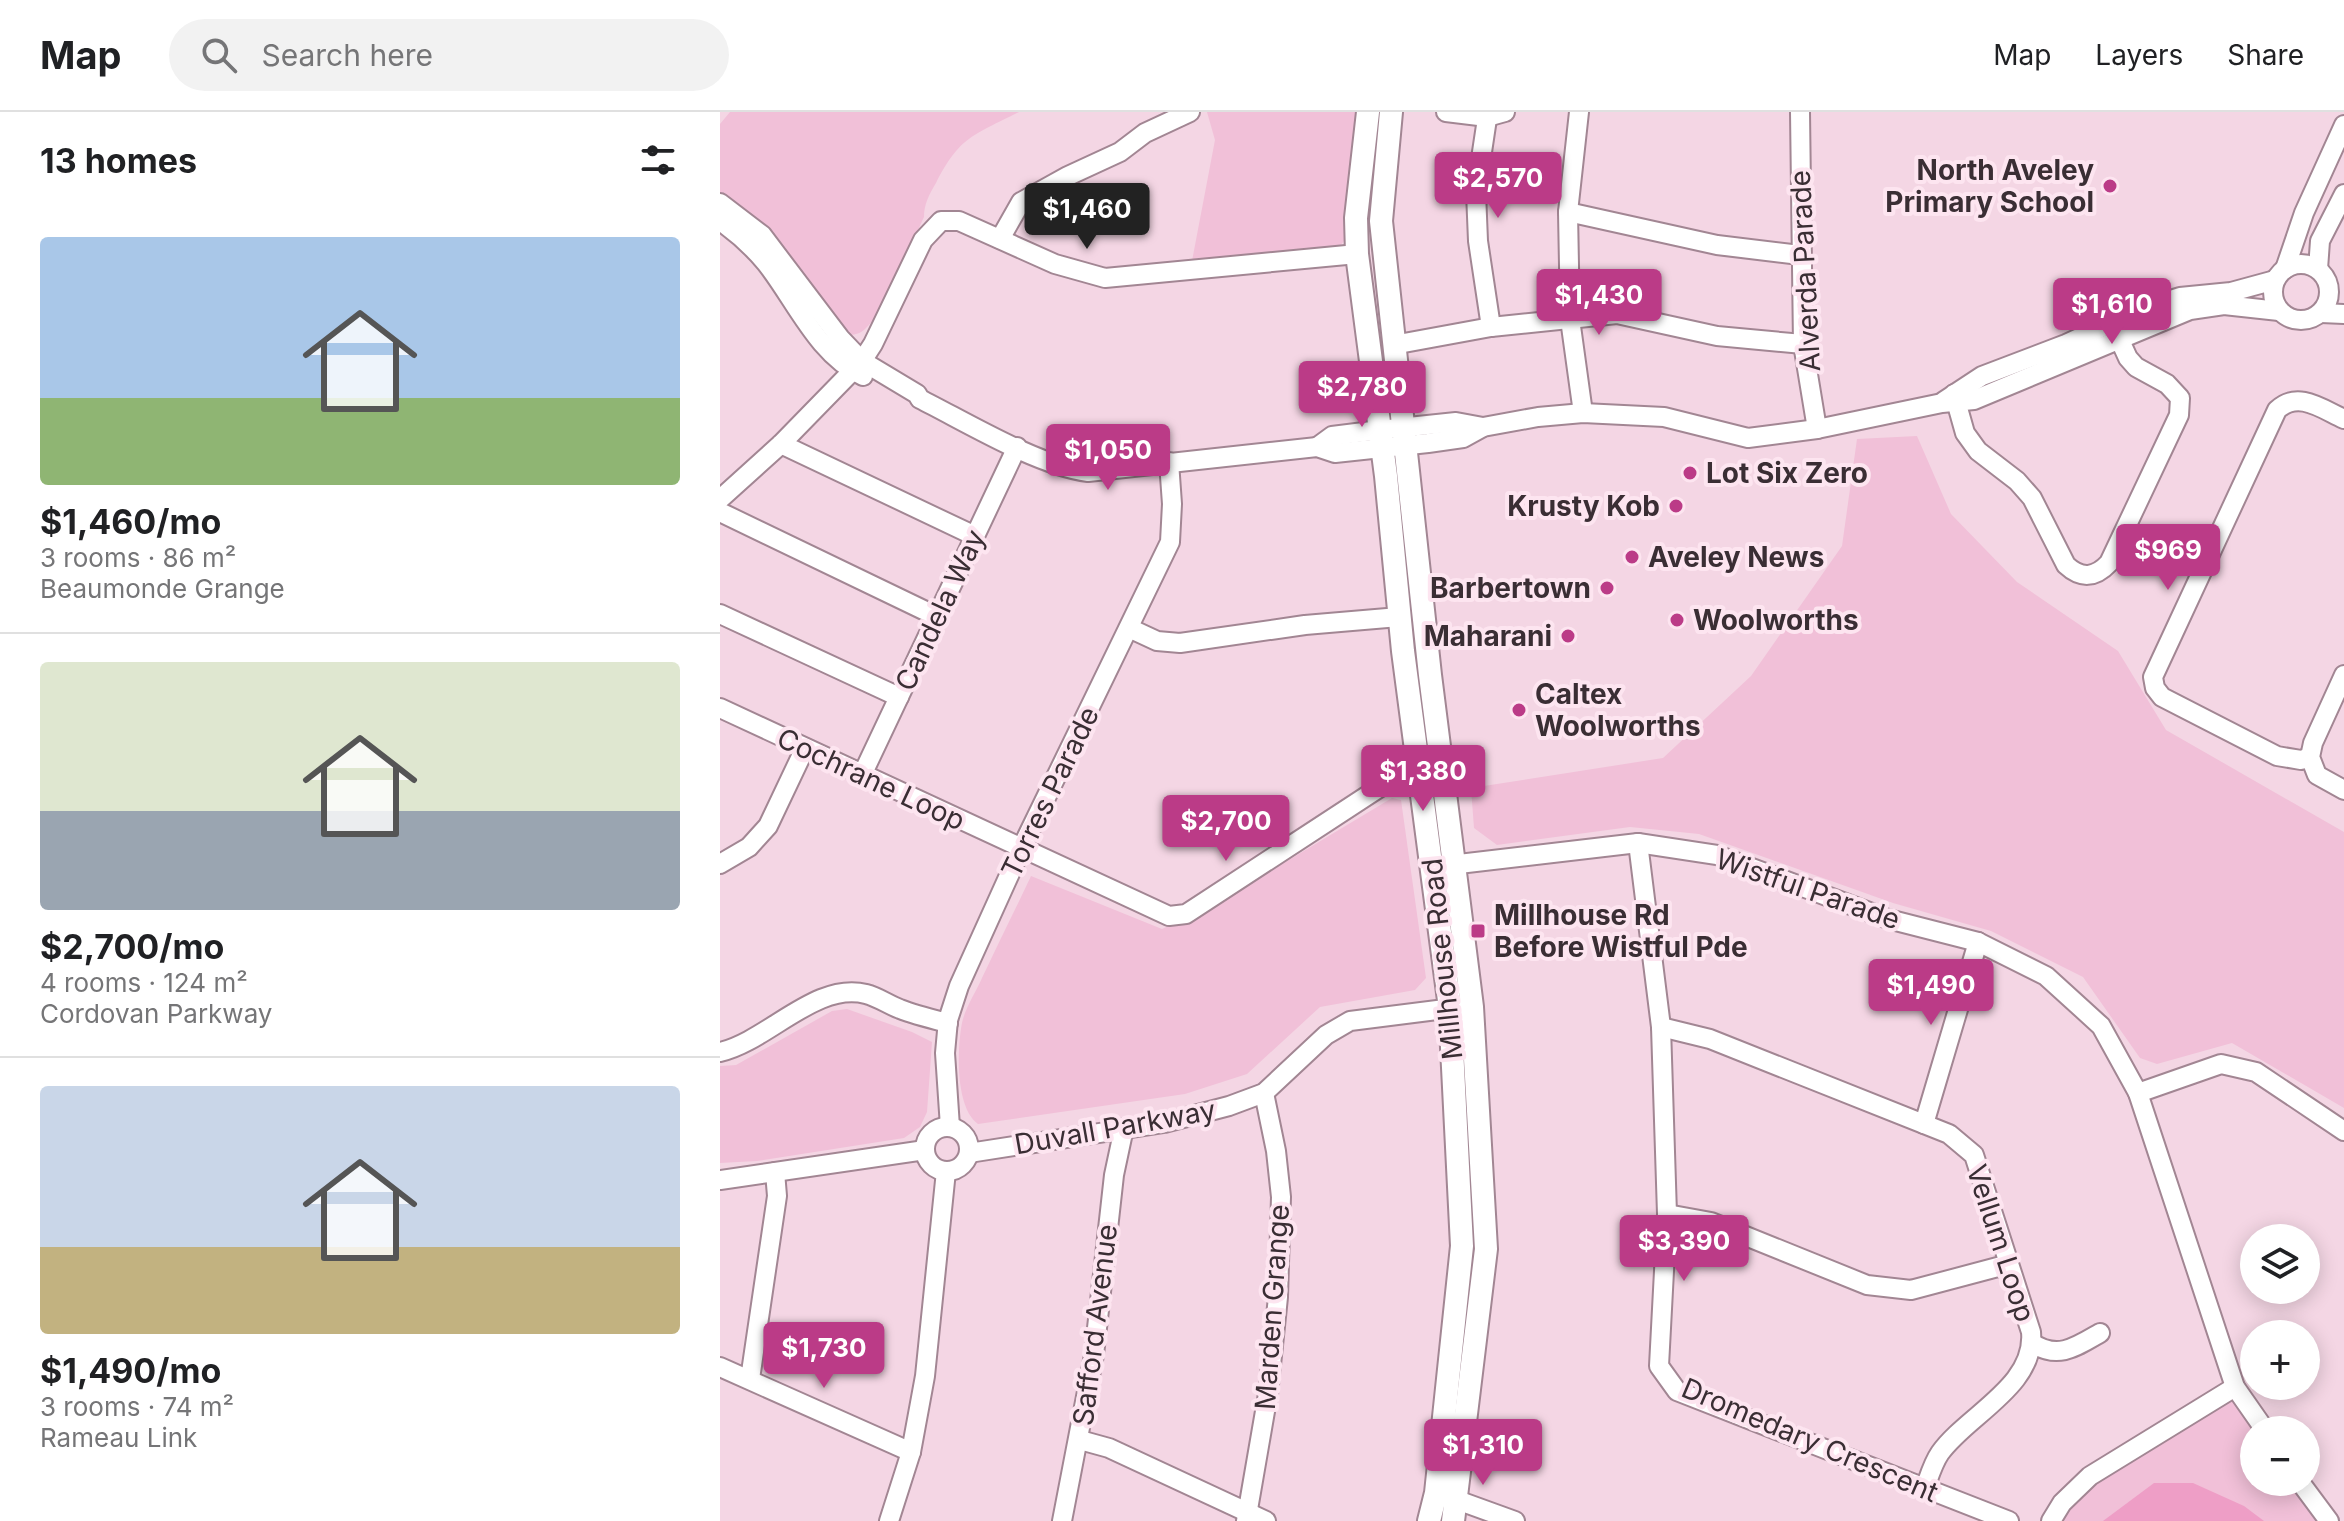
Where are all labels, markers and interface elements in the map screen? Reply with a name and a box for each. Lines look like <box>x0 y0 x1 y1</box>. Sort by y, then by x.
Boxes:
search box <box>169 19 729 91</box>
text: Map <box>40 32 121 78</box>
icon: search <box>197 33 241 77</box>
text: Search here <box>261 37 433 73</box>
text: Map <box>1993 38 2051 72</box>
text: Layers <box>2095 38 2183 72</box>
text: Share <box>2227 38 2304 72</box>
icon: filters <box>636 138 680 182</box>
text: 13 homes <box>40 140 197 181</box>
pin: $2,570 <box>1433 152 1563 220</box>
place label: North Aveley Primary School <box>1885 153 2094 219</box>
text: $2,570 <box>1453 162 1543 193</box>
street label: Alverda Parade <box>1783 169 1827 373</box>
marker: North Aveley Primary School <box>2101 177 2119 195</box>
pin: $1,460 <box>1022 183 1152 251</box>
text: $1,460 <box>1043 193 1131 224</box>
pin: $1,430 <box>1534 269 1664 337</box>
pin: $1,610 <box>2047 278 2177 346</box>
text: $1,430 <box>1555 279 1643 310</box>
text: $1,610 <box>2071 288 2153 319</box>
icon: home <box>288 289 432 433</box>
pin: $2,780 <box>1297 361 1427 429</box>
text: $2,780 <box>1317 371 1407 402</box>
pin: $1,050 <box>1043 424 1173 492</box>
text: $1,050 <box>1064 434 1152 465</box>
place label: Lot Six Zero <box>1706 456 1868 490</box>
marker: Lot Six Zero <box>1681 464 1699 482</box>
place label: Krusty Kob <box>1507 489 1660 523</box>
marker: Krusty Kob <box>1667 497 1685 515</box>
text: $1,460/mo <box>40 501 221 542</box>
street label: Candela Way <box>888 524 992 696</box>
pin: $969 <box>2121 524 2215 592</box>
text: $969 <box>2134 534 2202 565</box>
place label: Aveley News <box>1648 540 1824 574</box>
text: 3 rooms · 86 m² <box>40 542 236 573</box>
marker: Aveley News <box>1623 548 1641 566</box>
place label: Barbertown <box>1430 571 1591 605</box>
text: Beaumonde Grange <box>40 573 285 604</box>
marker: Barbertown <box>1598 579 1616 597</box>
place label: Woolworths <box>1693 603 1859 637</box>
marker: Woolworths <box>1668 611 1686 629</box>
place label: Maharani <box>1424 619 1552 653</box>
marker: Maharani <box>1559 627 1577 645</box>
place label: Caltex Woolworths <box>1535 677 1701 743</box>
street label: Torres Parade <box>994 701 1106 883</box>
marker: Caltex Woolworths <box>1510 701 1528 719</box>
icon: home <box>288 714 432 858</box>
street label: Cochrane Loop <box>772 721 970 837</box>
pin: $1,380 <box>1358 745 1488 813</box>
text: $1,380 <box>1379 755 1467 786</box>
pin: $2,700 <box>1161 795 1291 863</box>
text: $2,700 <box>1180 805 1272 836</box>
street label: Wistful Parade <box>1711 842 1905 936</box>
street label: Millhouse Road <box>1415 857 1469 1061</box>
place label: Millhouse Rd Before Wistful Pde <box>1494 898 1748 964</box>
marker: Millhouse Rd Before Wistful Pde <box>1469 922 1487 940</box>
text: $2,700/mo <box>40 926 224 967</box>
pin: $1,490 <box>1866 959 1996 1027</box>
text: 4 rooms · 124 m² <box>40 967 248 998</box>
text: $1,490 <box>1887 969 1975 1000</box>
text: Cordovan Parkway <box>40 998 272 1029</box>
street label: Duvall Parkway <box>1012 1093 1218 1161</box>
icon: home <box>288 1138 432 1282</box>
street label: Vellum Loop <box>1960 1160 2042 1326</box>
street label: Marden Grange <box>1248 1203 1296 1411</box>
pin: $3,390 <box>1619 1215 1749 1283</box>
street label: Safford Avenue <box>1066 1222 1124 1428</box>
map controls <box>2240 1224 2320 1496</box>
button: layers <box>2240 1224 2320 1304</box>
text: $3,390 <box>1638 1225 1730 1256</box>
button: + <box>2240 1320 2320 1400</box>
pin: $1,730 <box>759 1322 889 1390</box>
text: $1,730 <box>781 1332 867 1363</box>
text: $1,490/mo <box>40 1350 221 1391</box>
street label: Dromedary Crescent <box>1677 1371 1943 1509</box>
text: 3 rooms · 74 m² <box>40 1391 234 1422</box>
button: − <box>2240 1416 2320 1496</box>
pin: $1,310 <box>1418 1419 1548 1487</box>
text: Rameau Link <box>40 1422 197 1453</box>
text: $1,310 <box>1442 1429 1524 1460</box>

